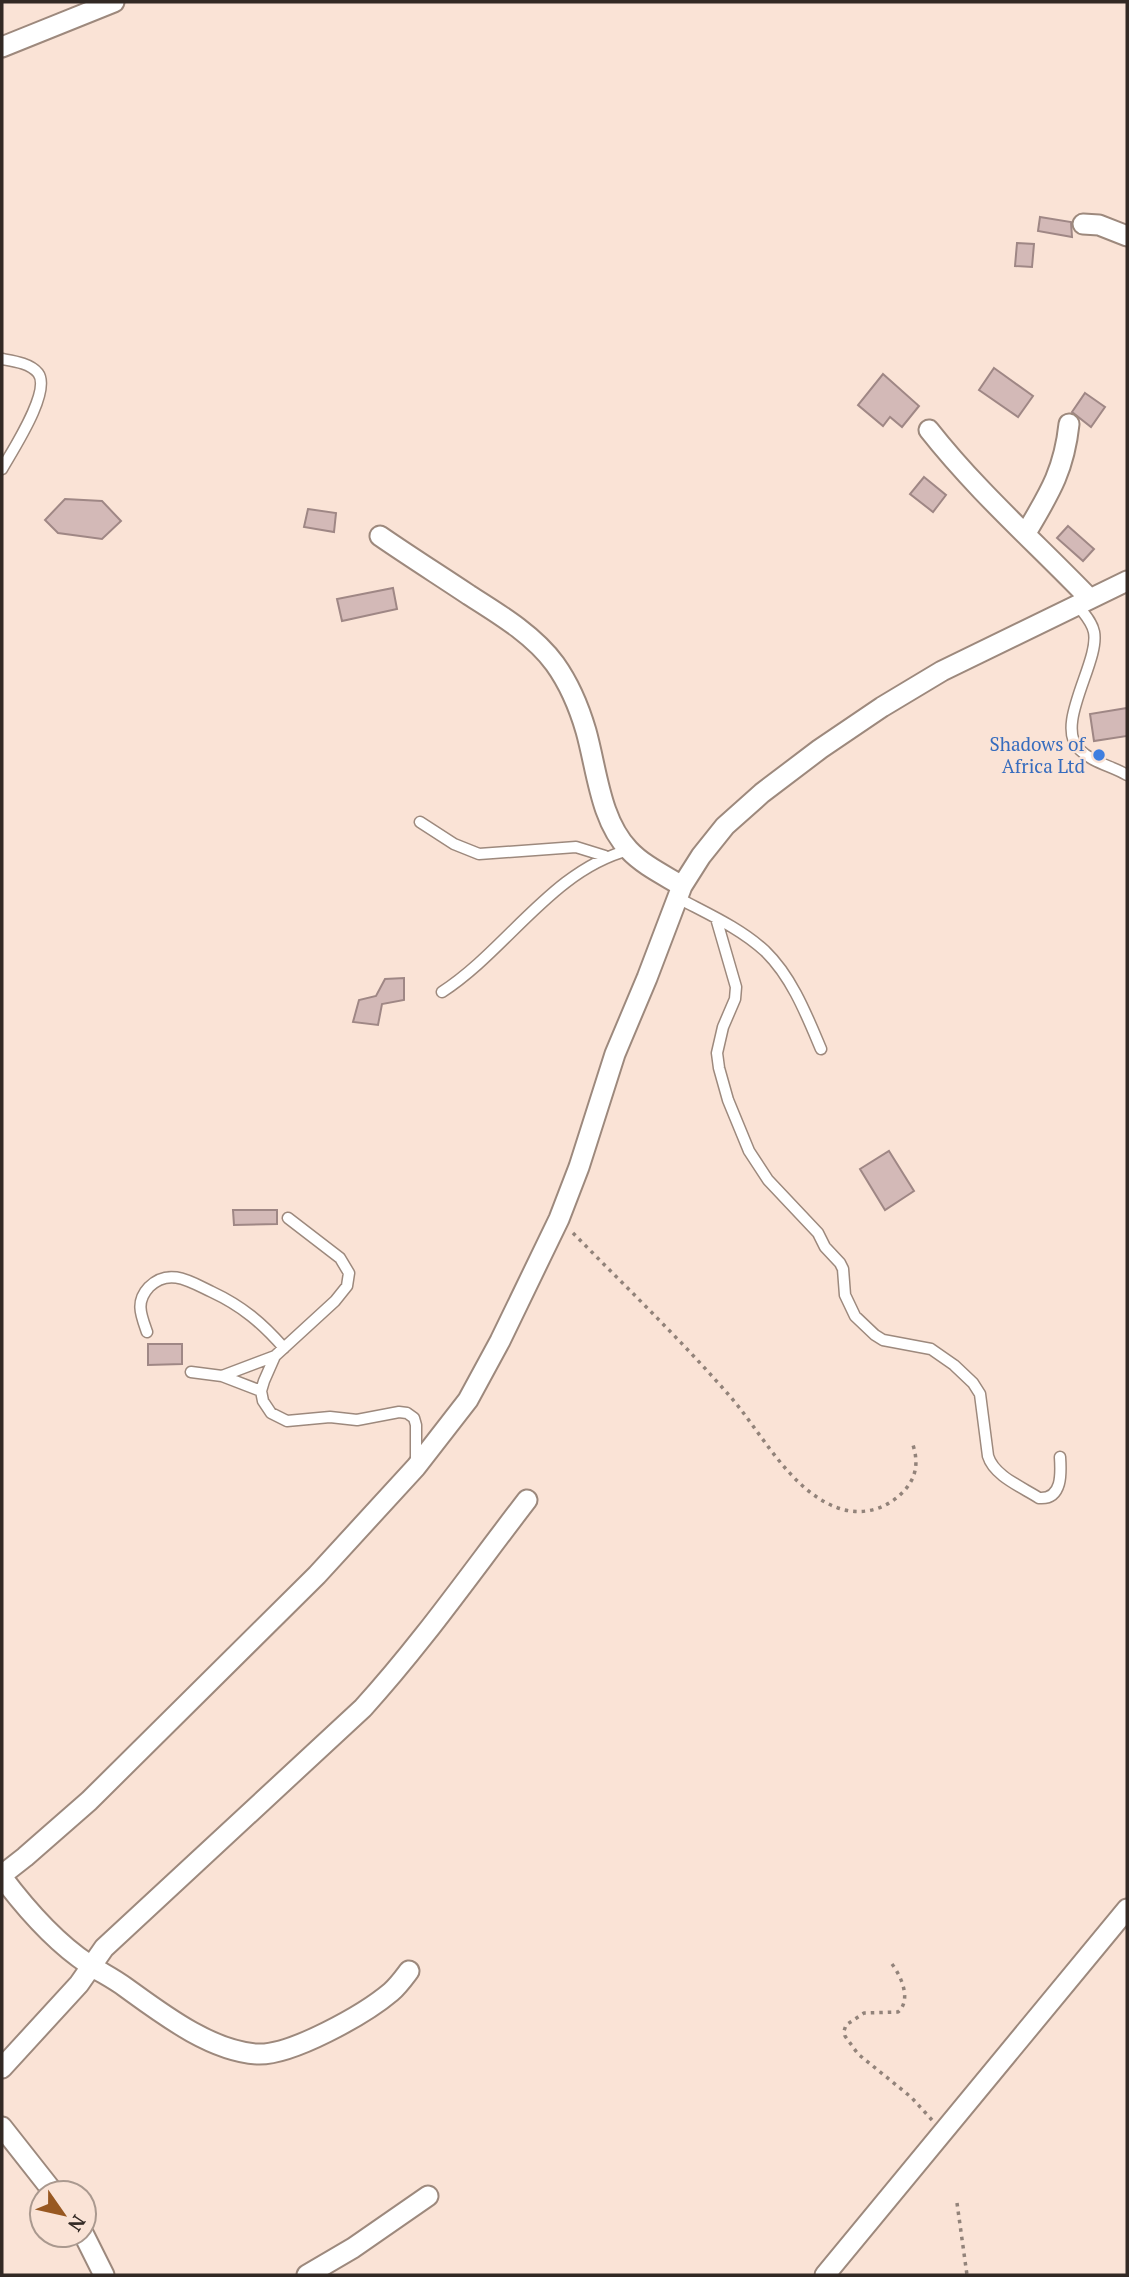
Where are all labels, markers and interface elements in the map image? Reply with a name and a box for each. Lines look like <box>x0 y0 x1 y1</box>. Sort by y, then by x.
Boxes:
place label: Shadows of Africa Ltd <box>990 731 1087 778</box>
marker: Shadows of Africa Ltd <box>1091 747 1107 763</box>
north arrow <box>28 2179 98 2249</box>
text: N <box>63 2211 92 2237</box>

